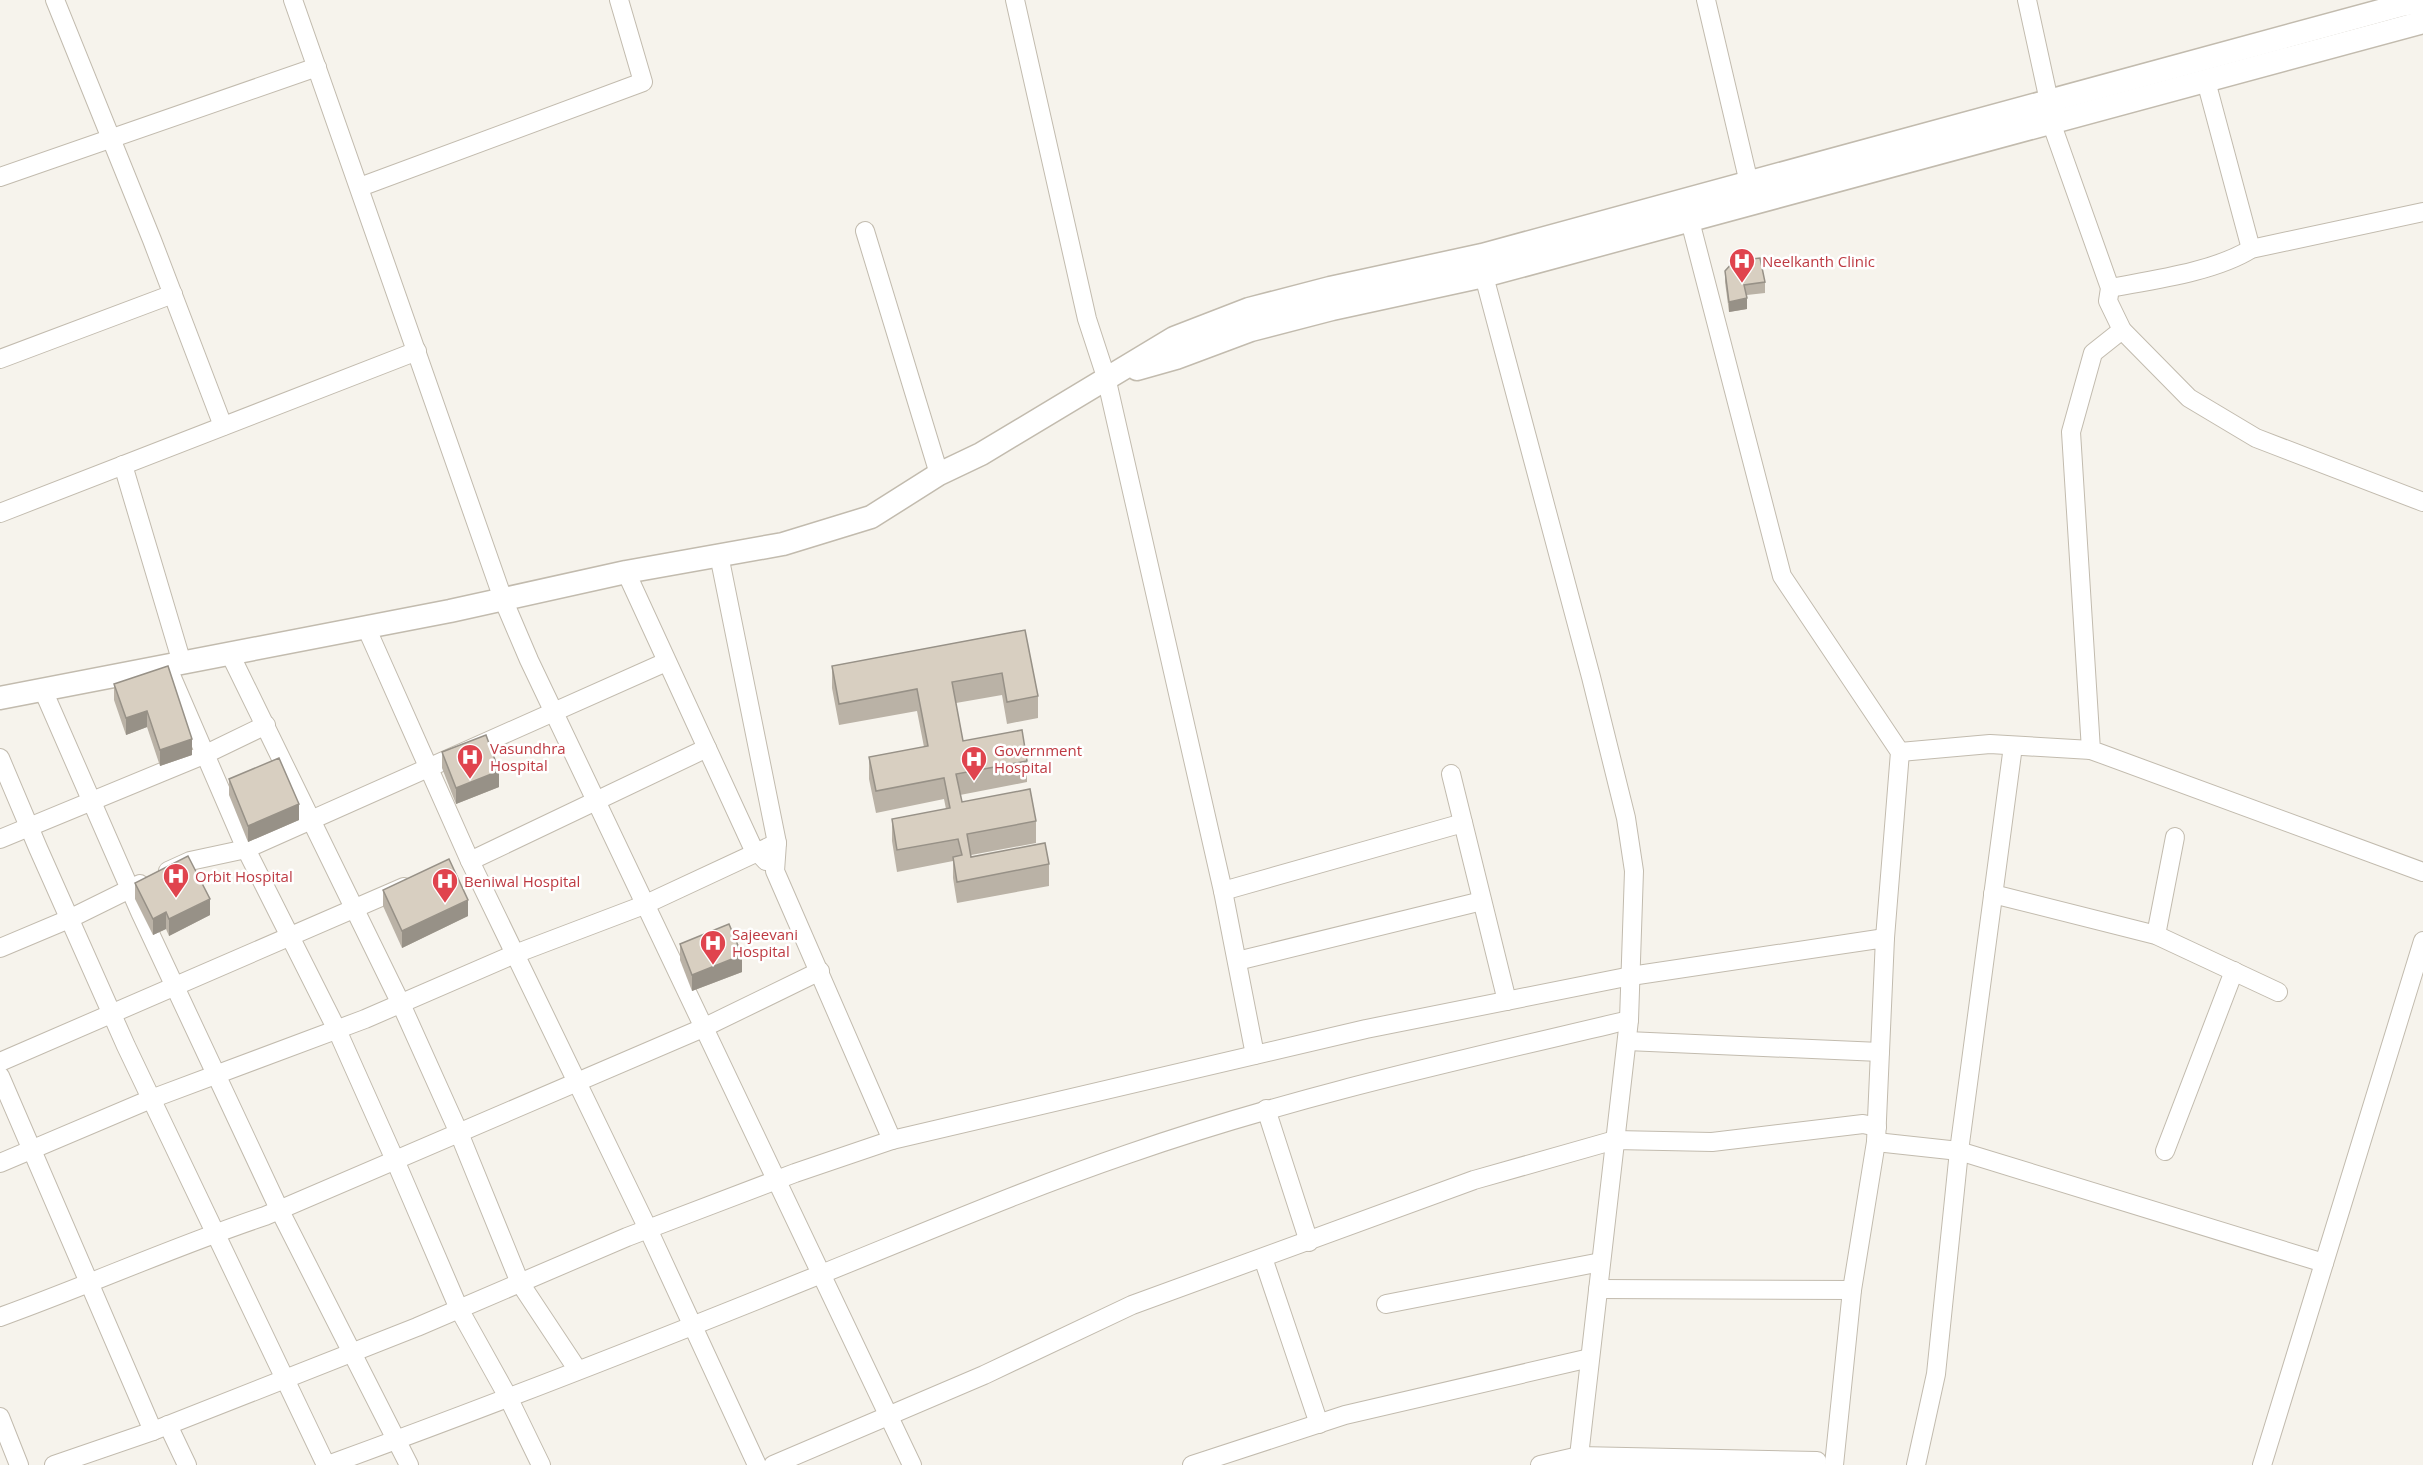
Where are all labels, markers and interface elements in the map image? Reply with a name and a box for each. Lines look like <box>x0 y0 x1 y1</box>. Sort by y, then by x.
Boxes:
hospital icon: Neelkanth Clinic <box>1727 246 1757 284</box>
place label: Neelkanth Clinic <box>1762 251 1875 271</box>
place label: Vasundhra Hospital <box>490 738 566 775</box>
place label: Government Hospital <box>994 740 1082 777</box>
hospital icon: Vasundhra Hospital <box>455 742 485 780</box>
hospital icon: Government Hospital <box>959 744 989 782</box>
hospital icon: Orbit Hospital <box>161 861 191 899</box>
place label: Orbit Hospital <box>195 866 293 886</box>
hospital icon: Beniwal Hospital <box>430 866 460 904</box>
place label: Beniwal Hospital <box>464 871 580 891</box>
place label: Sajeevani Hospital <box>732 924 798 961</box>
hospital icon: Sajeevani Hospital <box>698 928 728 966</box>

